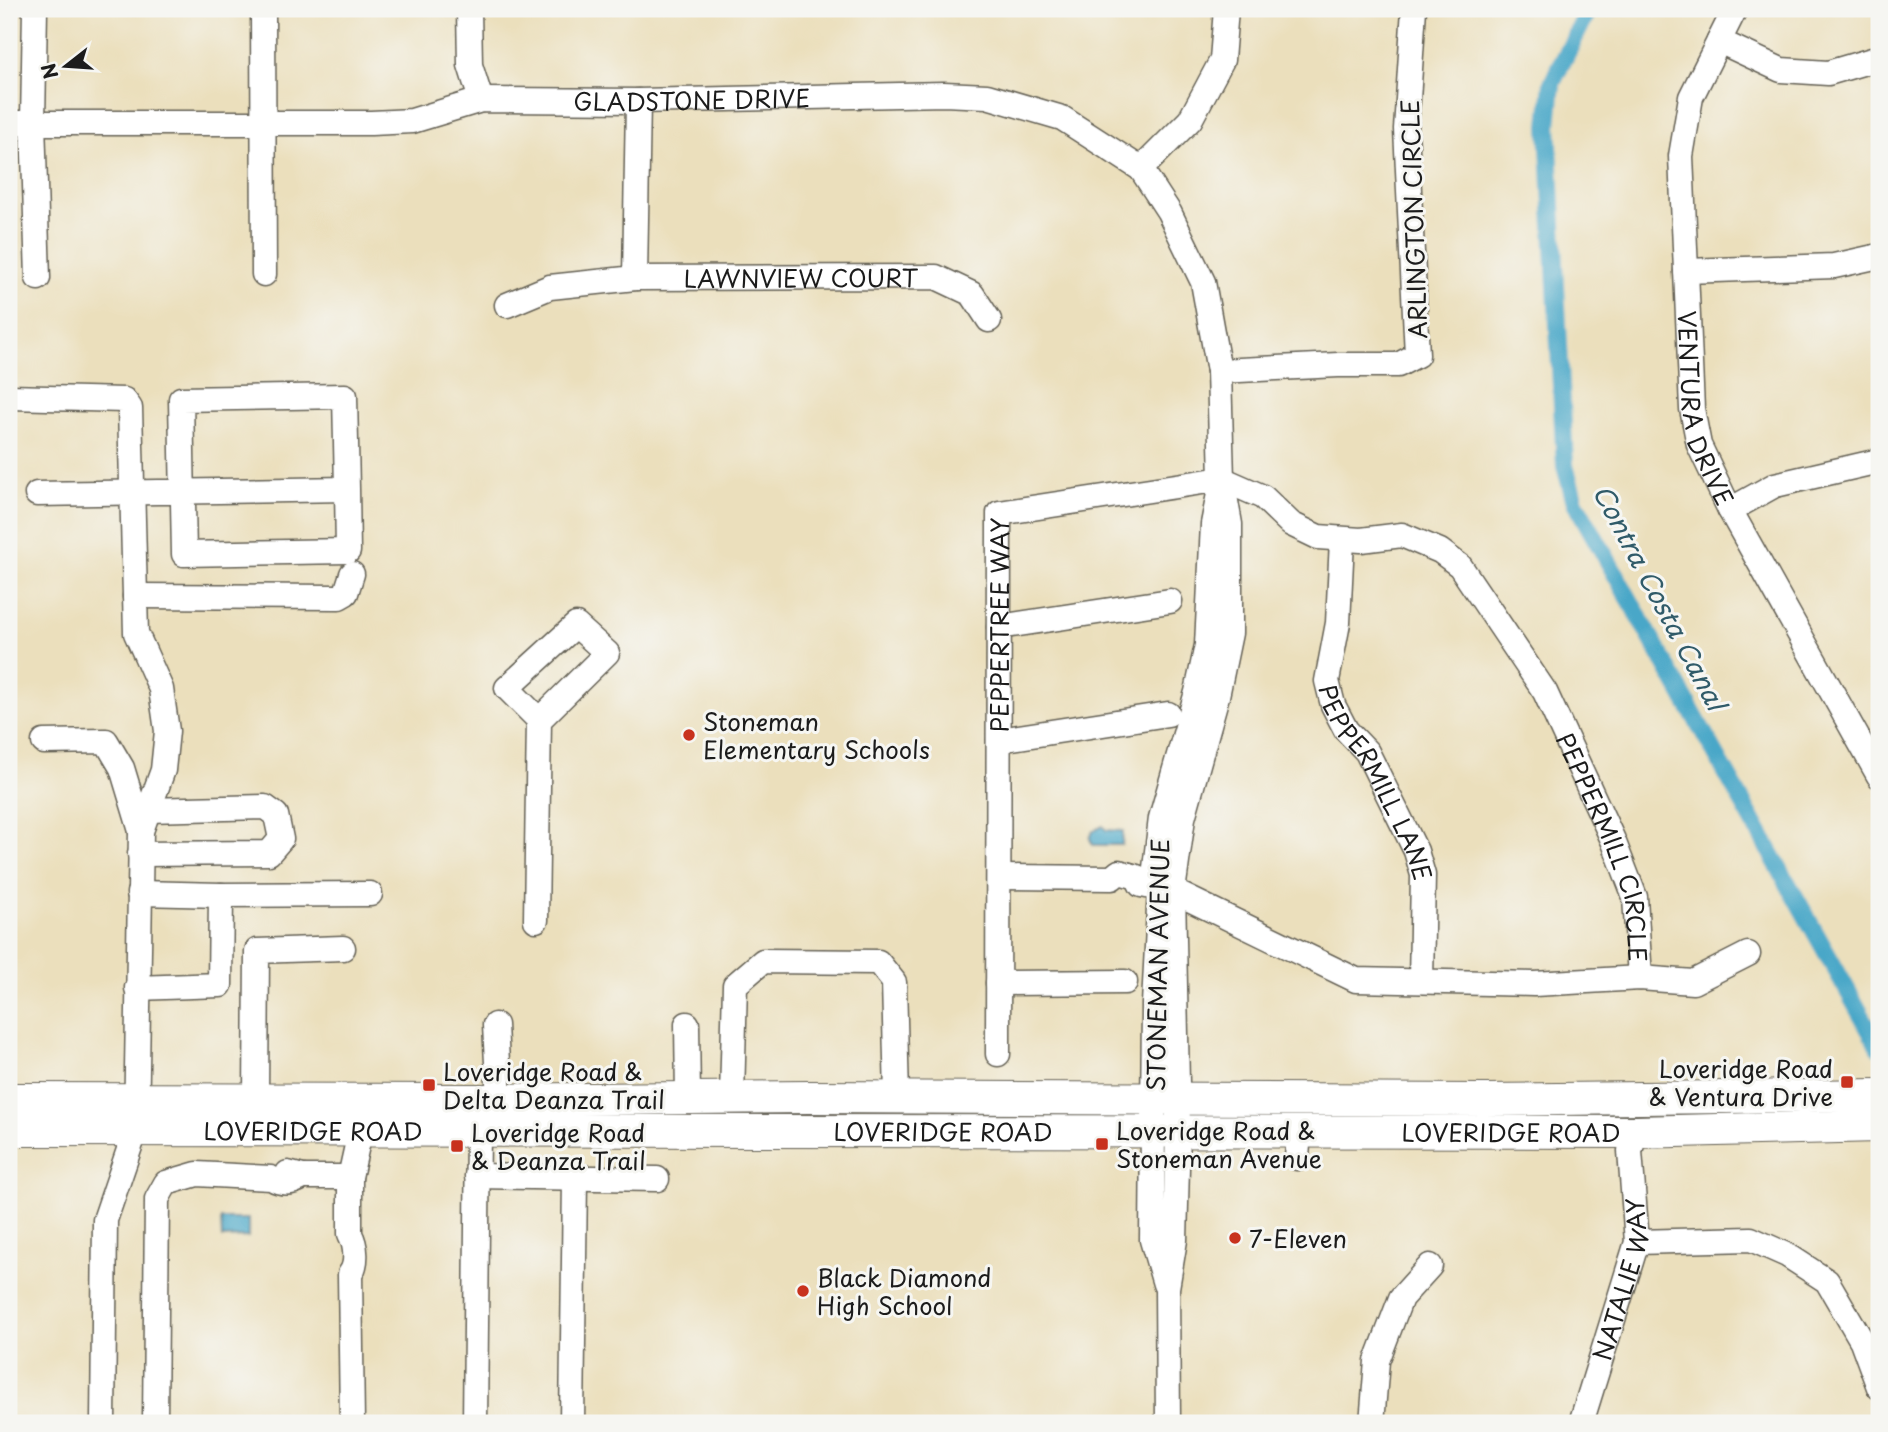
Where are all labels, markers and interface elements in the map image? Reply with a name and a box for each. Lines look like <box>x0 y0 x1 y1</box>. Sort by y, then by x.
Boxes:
north arrow <box>32 32 102 102</box>
text: N <box>33 60 64 83</box>
street label: GLADSTONE DRIVE <box>573 79 811 119</box>
street label: ARLINGTON CIRCLE <box>1391 99 1435 339</box>
street label: LAWNVIEW COURT <box>684 259 919 296</box>
street label: VENTURA DRIVE <box>1670 310 1743 511</box>
water label: Contra Costa Canal <box>1584 477 1738 720</box>
street label: PEPPERTREE WAY <box>981 517 1017 733</box>
street label: PEPPERMILL LANE <box>1311 681 1442 885</box>
place label: Stoneman Elementary Schools <box>703 703 930 767</box>
marker: Stoneman Elementary Schools <box>681 727 697 743</box>
street label: PEPPERMILL CIRCLE <box>1548 727 1657 963</box>
street label: STONEMAN AVENUE <box>1137 838 1177 1092</box>
place label: Loveridge Road & Ventura Drive <box>1649 1050 1833 1114</box>
place label: Loveridge Road & Delta Deanza Trail <box>443 1053 665 1117</box>
marker: Loveridge Road & Ventura Drive <box>1839 1074 1855 1090</box>
marker: Loveridge Road & Delta Deanza Trail <box>421 1077 437 1093</box>
street label: LOVERIDGE ROAD <box>203 1112 423 1149</box>
place label: Loveridge Road & Stoneman Avenue <box>1116 1112 1322 1176</box>
street label: LOVERIDGE ROAD <box>833 1113 1053 1149</box>
place label: Loveridge Road & Deanza Trail <box>471 1114 646 1178</box>
street label: LOVERIDGE ROAD <box>1401 1114 1621 1150</box>
marker: Loveridge Road & Stoneman Avenue <box>1094 1136 1110 1152</box>
marker: Loveridge Road & Deanza Trail <box>449 1138 465 1154</box>
street label: NATALIE WAY <box>1583 1196 1658 1365</box>
place label: 7-Eleven <box>1249 1220 1347 1256</box>
marker: 7-Eleven <box>1227 1230 1243 1246</box>
place label: Black Diamond High School <box>817 1259 992 1323</box>
marker: Black Diamond High School <box>795 1283 811 1299</box>

